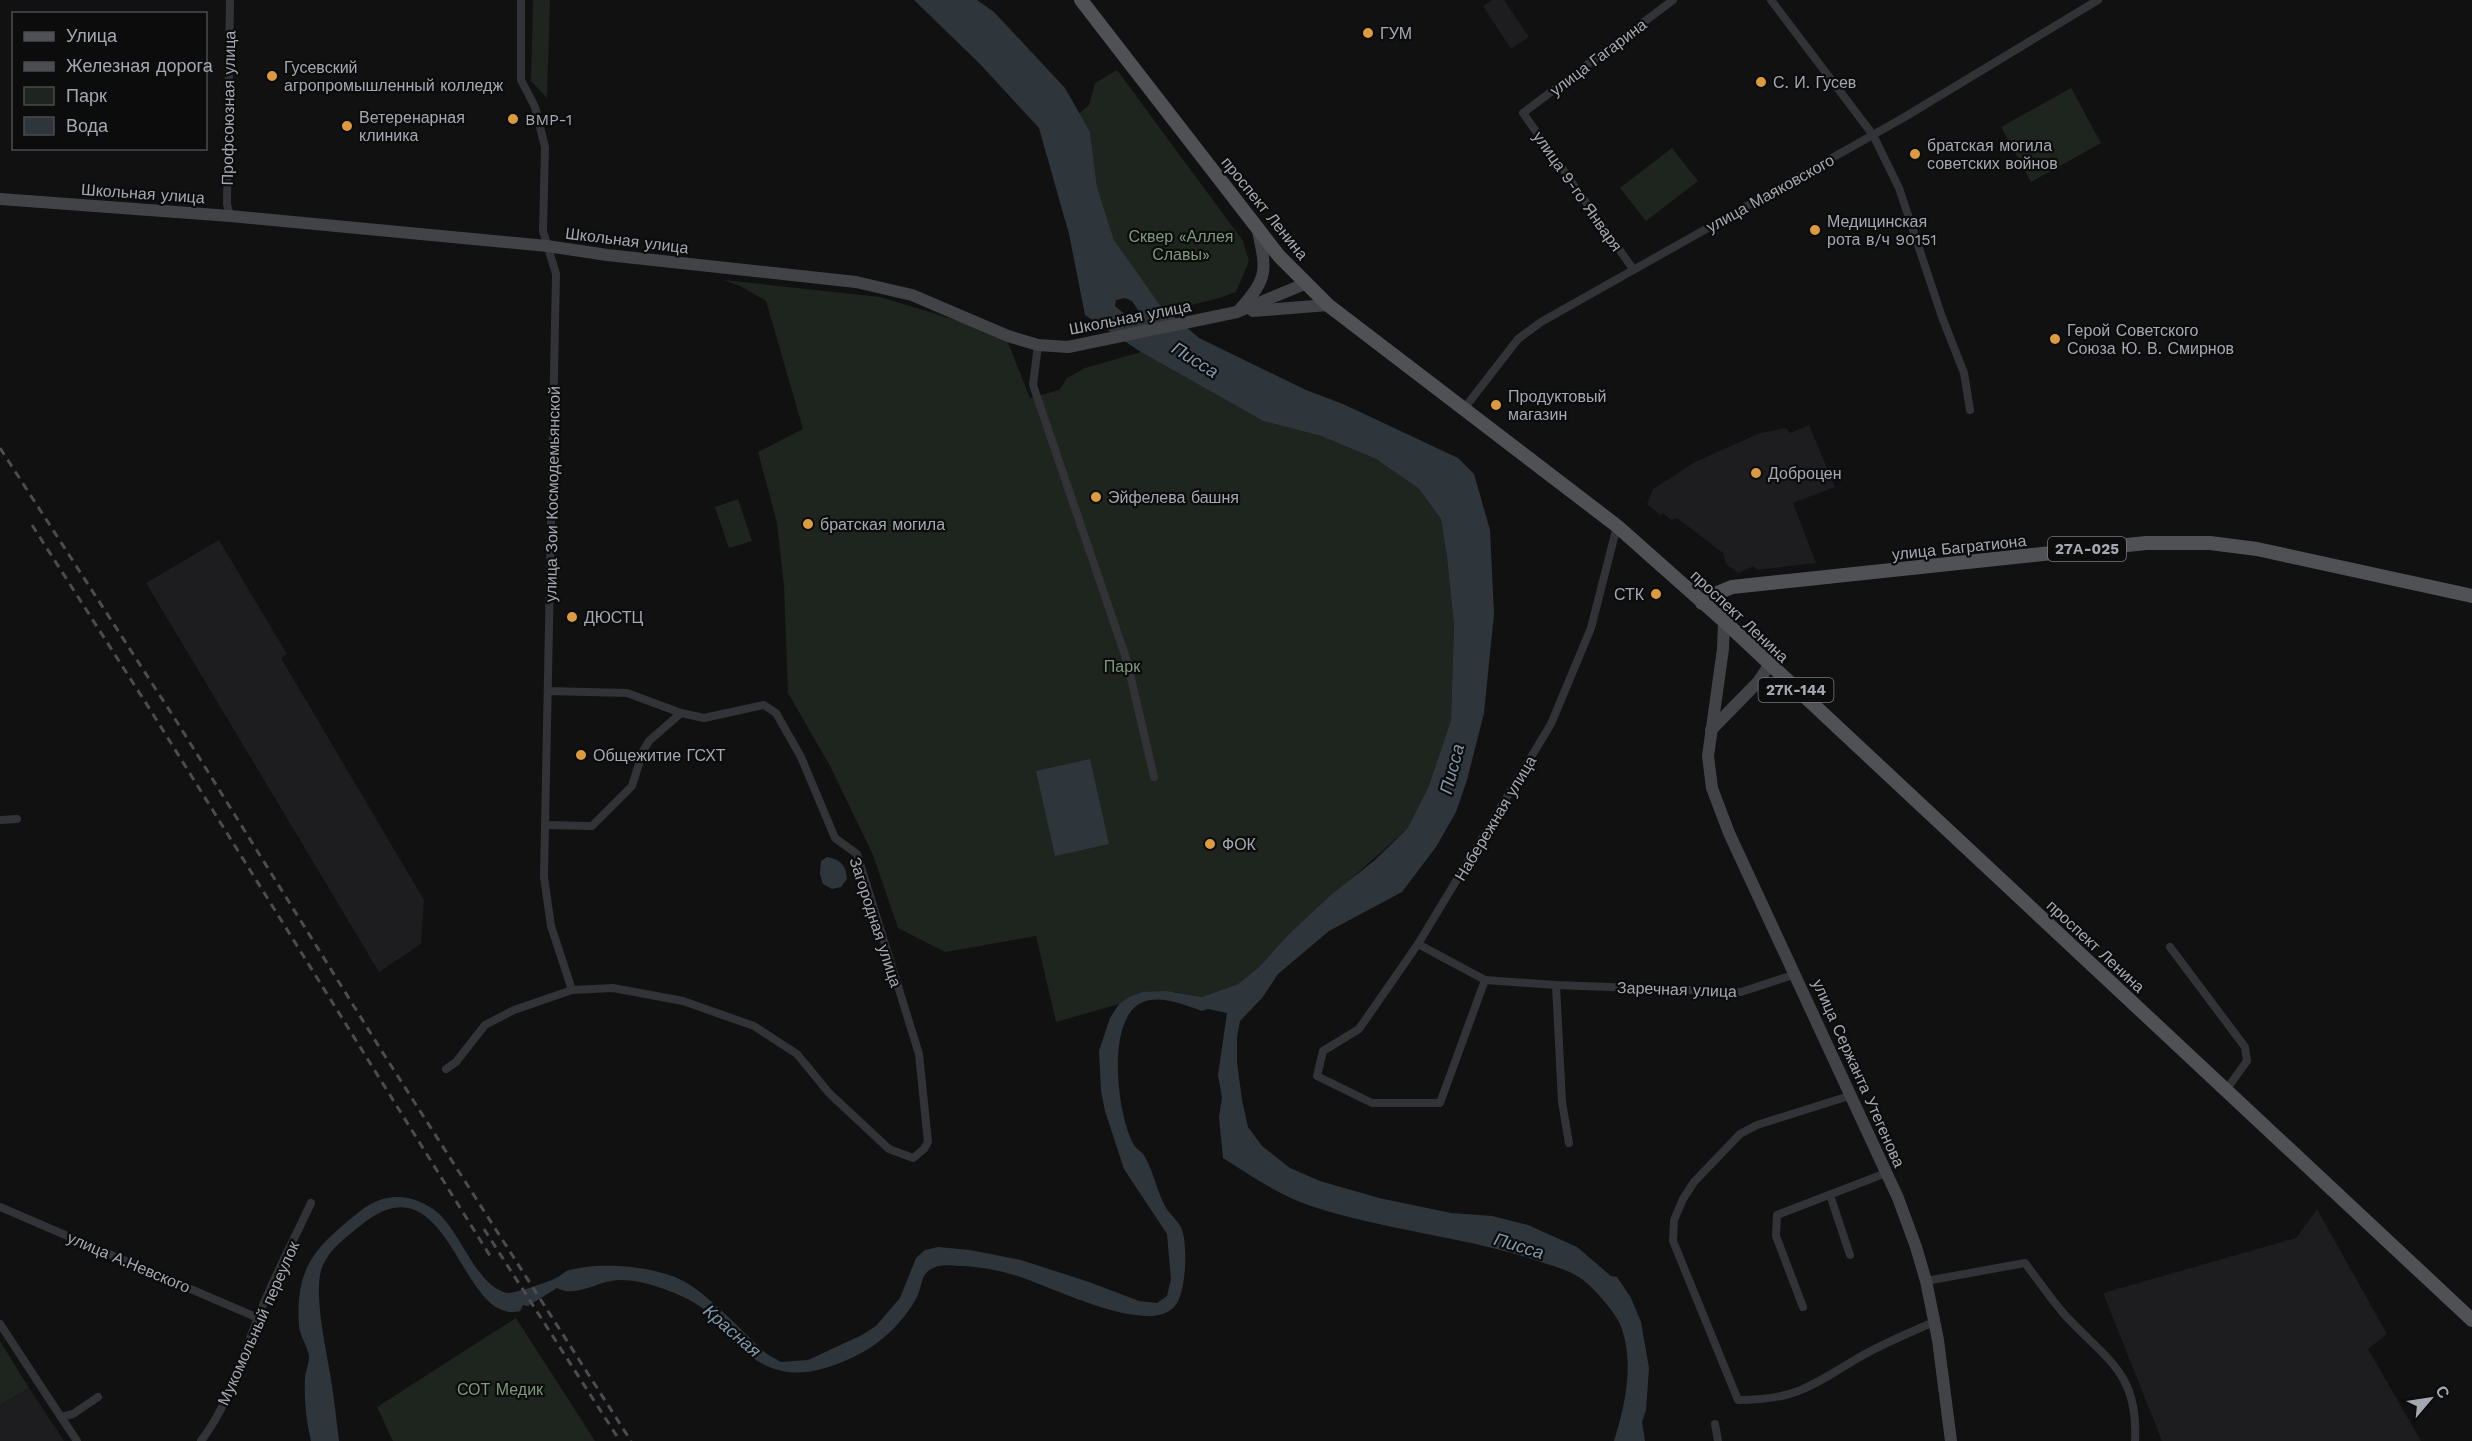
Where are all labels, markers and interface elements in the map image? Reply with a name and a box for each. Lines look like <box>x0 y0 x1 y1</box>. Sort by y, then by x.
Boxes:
legend <box>12 12 207 150</box>
street label: улица Гагарина <box>1546 15 1650 100</box>
place label: ГУМ <box>1380 24 1412 43</box>
text: Улица <box>66 25 118 46</box>
marker: ГУМ <box>1361 26 1375 40</box>
street label: Профсоюзная улица <box>218 30 239 186</box>
text: Железная дорога <box>66 55 214 76</box>
place label: Гусевский агропромышленный колледж <box>284 58 503 95</box>
marker: Гусевский агропромышленный колледж <box>265 69 279 83</box>
place label: С. И. Гусев <box>1773 73 1856 92</box>
marker: С. И. Гусев <box>1754 75 1768 89</box>
text: Парк <box>66 85 107 106</box>
place label: Ветеренарная клиника <box>359 108 465 145</box>
place label: BMP-1 <box>525 110 572 129</box>
marker: BMP-1 <box>506 112 520 126</box>
text: Вода <box>66 115 109 136</box>
marker: Ветеренарная клиника <box>340 119 354 133</box>
street label: улица 9-го Января <box>1529 128 1626 255</box>
place label: братская могила советских войнов <box>1927 136 2058 173</box>
marker: братская могила советских войнов <box>1908 147 1922 161</box>
street label: улица Маяковского <box>1703 150 1838 237</box>
street label: проспект Ленина <box>1217 153 1312 264</box>
street label: Школьная улица <box>81 180 206 207</box>
place label: Медицинская рота в/ч 90151 <box>1827 212 1937 249</box>
marker: Медицинская рота в/ч 90151 <box>1808 223 1822 237</box>
street label: Школьная улица <box>564 224 690 257</box>
park label: Сквер «Аллея Славы» <box>1129 227 1233 264</box>
street label: Школьная улица <box>1067 296 1193 339</box>
place label: Герой Советского Союза Ю. В. Смирнов <box>2067 321 2234 358</box>
marker: Герой Советского Союза Ю. В. Смирнов <box>2048 332 2062 346</box>
water label: Писса <box>1168 337 1222 382</box>
street label: улица Зои Космодемьянской <box>541 386 564 602</box>
place label: Продуктовый магазин <box>1508 387 1606 424</box>
marker: Продуктовый магазин <box>1489 398 1503 412</box>
place label: Доброцен <box>1768 464 1842 483</box>
marker: Доброцен <box>1749 466 1763 480</box>
place label: Эйфелева башня <box>1108 488 1239 507</box>
marker: Эйфелева башня <box>1089 490 1103 504</box>
place label: братская могила <box>820 515 945 534</box>
marker: братская могила <box>801 517 815 531</box>
street label: улица Багратиона <box>1891 531 2027 564</box>
road number: 27А-025 <box>2048 537 2126 561</box>
street label: проспект Ленина <box>1687 566 1793 667</box>
place label: СТК <box>1614 585 1645 604</box>
marker: СТК <box>1649 587 1663 601</box>
place label: ДЮСТЦ <box>584 608 644 627</box>
marker: ДЮСТЦ <box>565 610 579 624</box>
park label: Парк <box>1104 657 1141 676</box>
road number: 27К-144 <box>1758 678 1834 702</box>
water label: Писса <box>1435 741 1468 796</box>
place label: Общежитие ГСХТ <box>593 746 726 765</box>
marker: Общежитие ГСХТ <box>574 748 588 762</box>
street label: Набережная улица <box>1451 752 1540 884</box>
place label: ФОК <box>1222 835 1257 854</box>
marker: ФОК <box>1203 837 1217 851</box>
street label: Загородная улица <box>846 855 906 990</box>
street label: проспект Ленина <box>2043 896 2149 997</box>
street label: улица Сержанта Утегенова <box>1808 976 1909 1170</box>
street label: Заречная улица <box>1617 978 1737 1001</box>
street label: улица А.Невского <box>65 1228 193 1297</box>
water label: Писса <box>1492 1228 1547 1263</box>
street label: Мукомольный переулок <box>214 1237 304 1408</box>
water label: Красная <box>699 1300 766 1361</box>
north arrow <box>2400 1369 2460 1429</box>
park label: СОТ Медик <box>457 1380 544 1399</box>
text: С <box>2432 1382 2454 1402</box>

